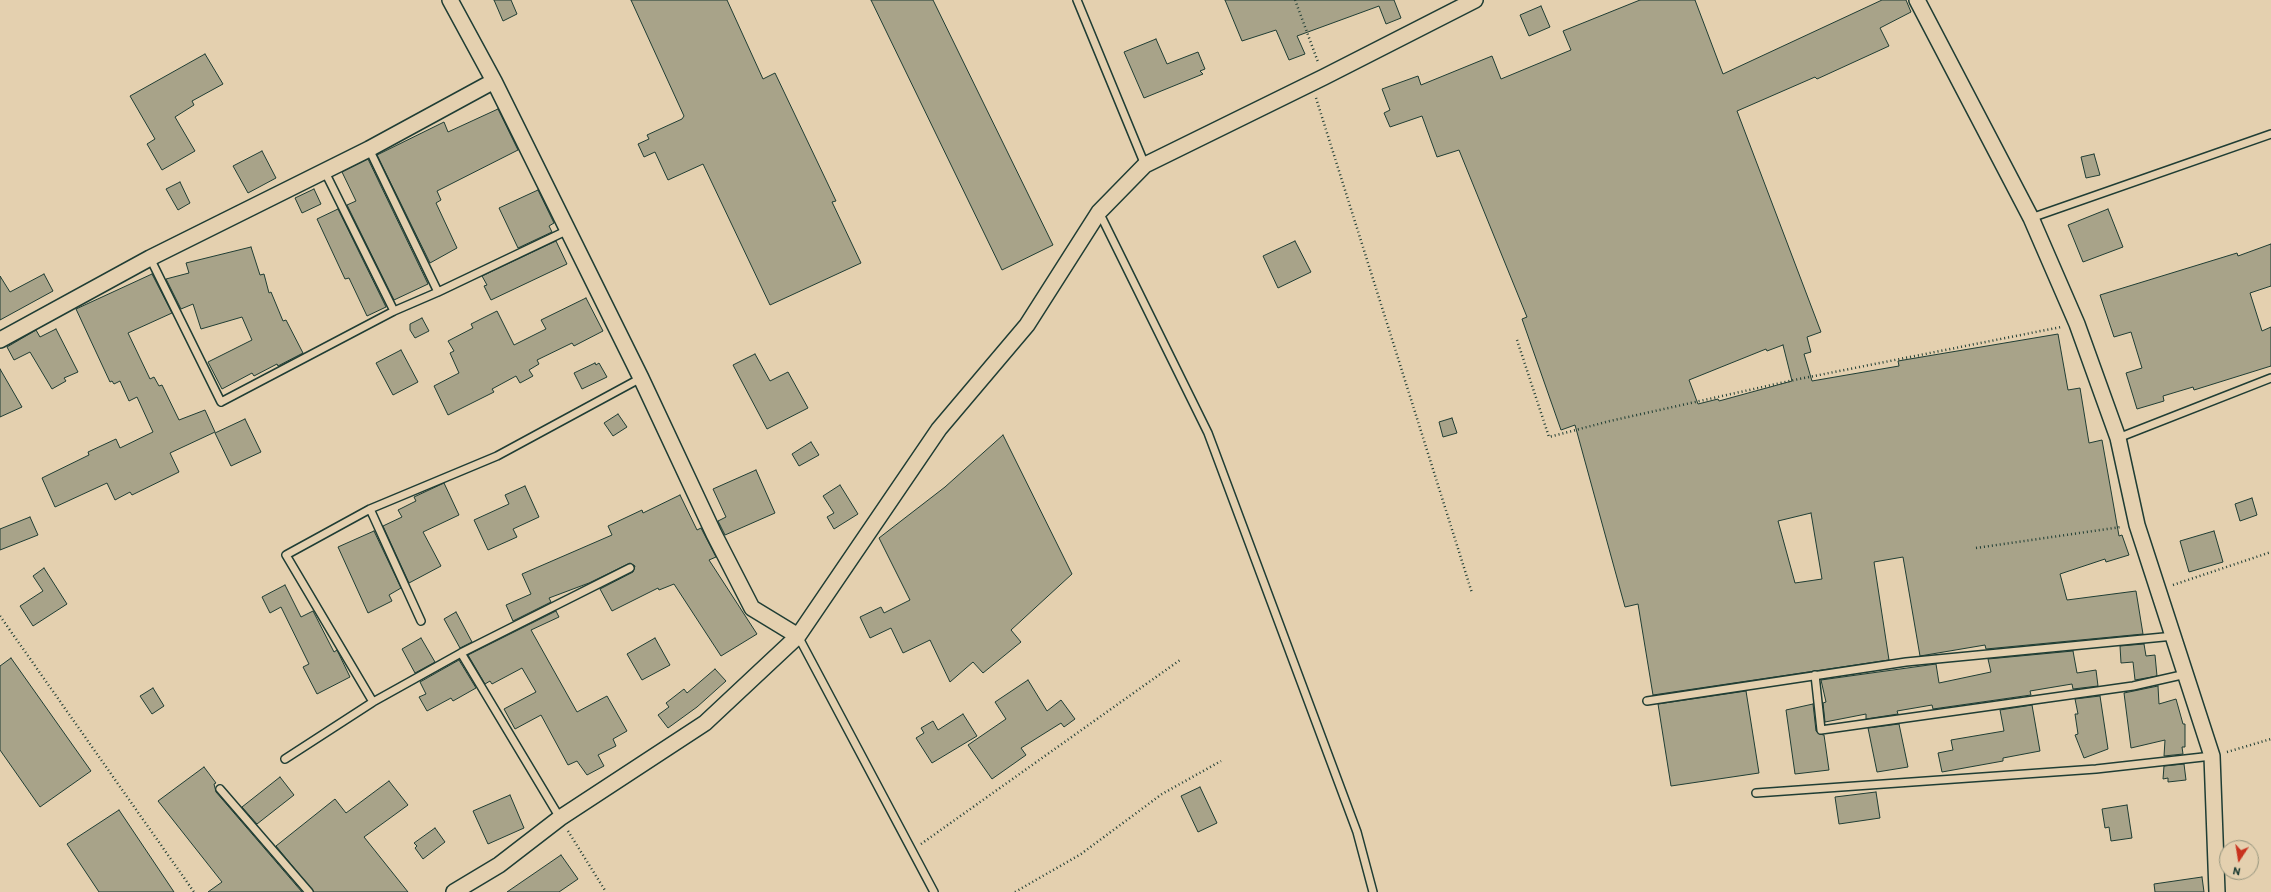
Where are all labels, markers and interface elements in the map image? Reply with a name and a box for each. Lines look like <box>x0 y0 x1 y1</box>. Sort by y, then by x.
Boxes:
north arrow <box>2219 840 2259 880</box>
text: N <box>2232 864 2242 878</box>

